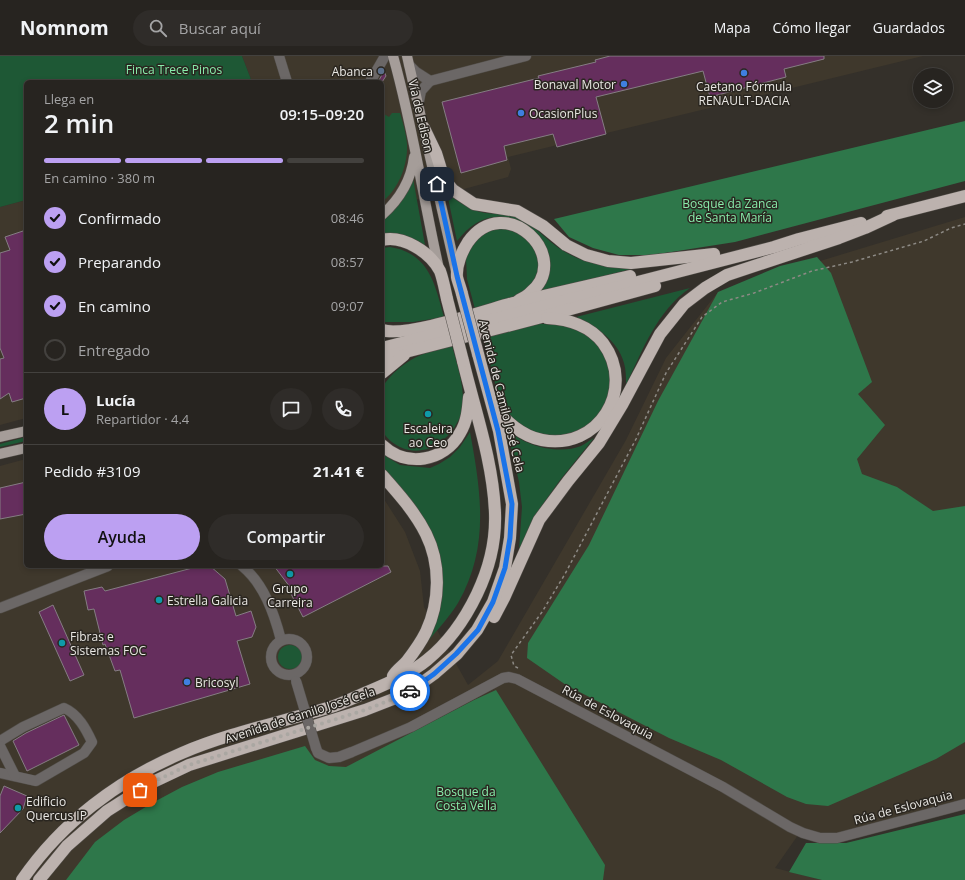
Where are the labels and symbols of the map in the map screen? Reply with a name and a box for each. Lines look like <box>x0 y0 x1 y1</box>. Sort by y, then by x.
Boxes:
park label: Finca Trece Pinos <box>126 61 223 78</box>
place label: Abanca <box>332 63 373 80</box>
marker: Abanca <box>376 66 386 76</box>
marker: Caetano Fórmula RENAULT-DACIA <box>739 68 749 78</box>
place label: Bonaval Motor <box>534 76 616 93</box>
street label: Vía de Edison <box>404 78 438 154</box>
place label: Caetano Fórmula RENAULT-DACIA <box>696 78 792 109</box>
marker: Bonaval Motor <box>619 79 629 89</box>
place label: OcasionPlus <box>529 105 598 122</box>
marker: OcasionPlus <box>516 108 526 118</box>
pin <box>420 167 454 201</box>
park label: Bosque da Zanca de Santa María <box>682 195 778 226</box>
street label: Avenida de Camilo José Cela <box>475 318 529 474</box>
marker: Escaleira ao Ceo <box>423 409 433 419</box>
place label: Escaleira ao Ceo <box>403 420 453 451</box>
marker: Grupo Carreira <box>285 569 295 579</box>
place label: Grupo Carreira <box>267 580 313 611</box>
place label: Estrella Galicia <box>167 592 248 609</box>
marker: Estrella Galicia <box>154 595 164 605</box>
place label: Fibras e Sistemas FOC <box>70 628 146 659</box>
marker: Fibras e Sistemas FOC <box>57 638 67 648</box>
courier <box>390 671 430 711</box>
place label: Bricosyl <box>195 674 238 691</box>
marker: Bricosyl <box>182 677 192 687</box>
street label: Rúa de Eslovaquia <box>559 681 657 743</box>
street label: Avenida de Camilo José Cela <box>223 683 377 747</box>
pin <box>123 773 157 807</box>
park label: Bosque da Costa Vella <box>435 783 497 814</box>
street label: Rúa de Eslovaquia <box>852 786 954 828</box>
place label: Edificio Quercus IP <box>26 793 87 824</box>
marker: Edificio Quercus IP <box>13 803 23 813</box>

